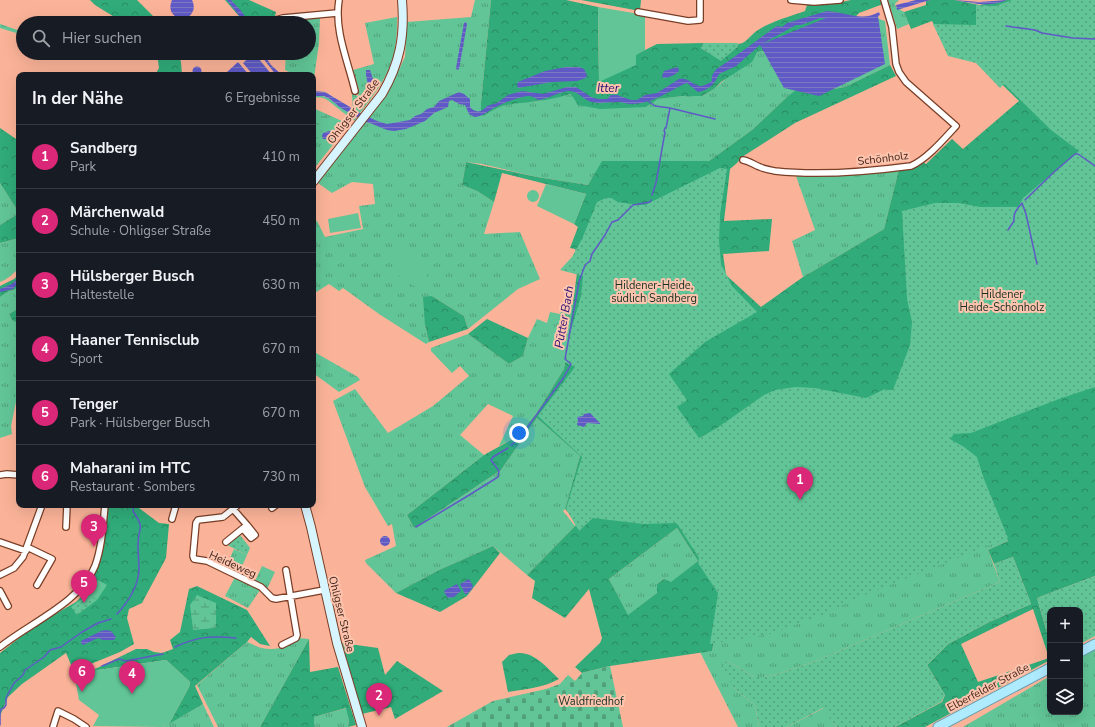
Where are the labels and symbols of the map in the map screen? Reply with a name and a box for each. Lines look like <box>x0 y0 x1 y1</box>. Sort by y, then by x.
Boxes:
street label: Ohligser Straße <box>324 76 383 147</box>
water label: Itter <box>597 80 620 96</box>
street label: Schönholz <box>857 148 909 169</box>
park label: Hildener-Heide, südlich Sandberg <box>611 278 697 306</box>
water label: Pütter Bach <box>551 284 577 349</box>
park label: Hildener Heide-Schönholz <box>960 287 1044 315</box>
your location <box>509 423 529 443</box>
pin: 1 <box>787 467 813 500</box>
pin: 3 <box>81 514 107 547</box>
street label: Heideweg <box>207 547 259 582</box>
pin: 5 <box>71 570 97 603</box>
street label: Ohligser Straße <box>325 575 358 654</box>
pin: 6 <box>69 659 95 692</box>
street label: Elberfelder Straße <box>945 659 1032 715</box>
pin: 4 <box>119 661 145 694</box>
pin: 2 <box>366 683 392 716</box>
park label: Waldfriedhof <box>558 694 624 709</box>

